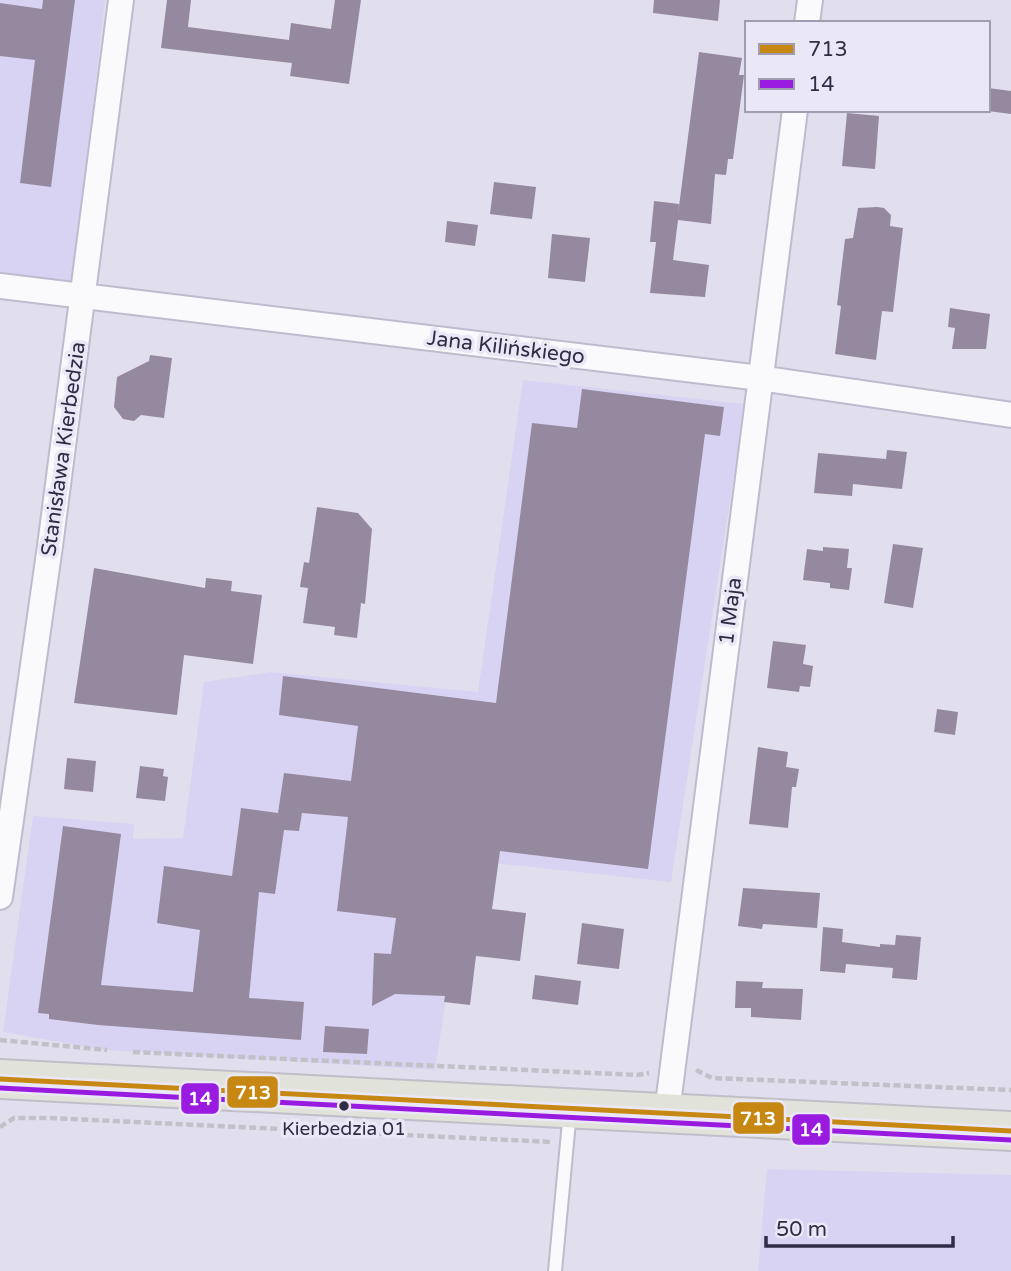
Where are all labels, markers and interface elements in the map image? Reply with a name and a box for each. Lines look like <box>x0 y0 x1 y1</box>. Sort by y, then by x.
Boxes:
legend <box>745 21 990 112</box>
text: 713 <box>808 37 848 62</box>
text: 14 <box>808 72 834 97</box>
street label: Jana Kilińskiego <box>426 325 586 370</box>
street label: Stanisława Kierbedzia <box>36 340 91 558</box>
street label: 1 Maja <box>714 576 747 646</box>
line badge: 713 <box>226 1075 279 1109</box>
line badge: 14 <box>180 1082 220 1115</box>
text: 713 <box>235 1082 271 1104</box>
text: 14 <box>188 1088 212 1110</box>
marker: Kierbedzia 01 <box>337 1099 351 1113</box>
line badge: 713 <box>732 1101 785 1135</box>
text: 713 <box>740 1108 776 1130</box>
line badge: 14 <box>791 1113 831 1146</box>
place label: Kierbedzia 01 <box>282 1118 406 1140</box>
text: 14 <box>799 1119 823 1141</box>
scale bar <box>766 1204 953 1248</box>
text: 50 m <box>776 1217 827 1242</box>

